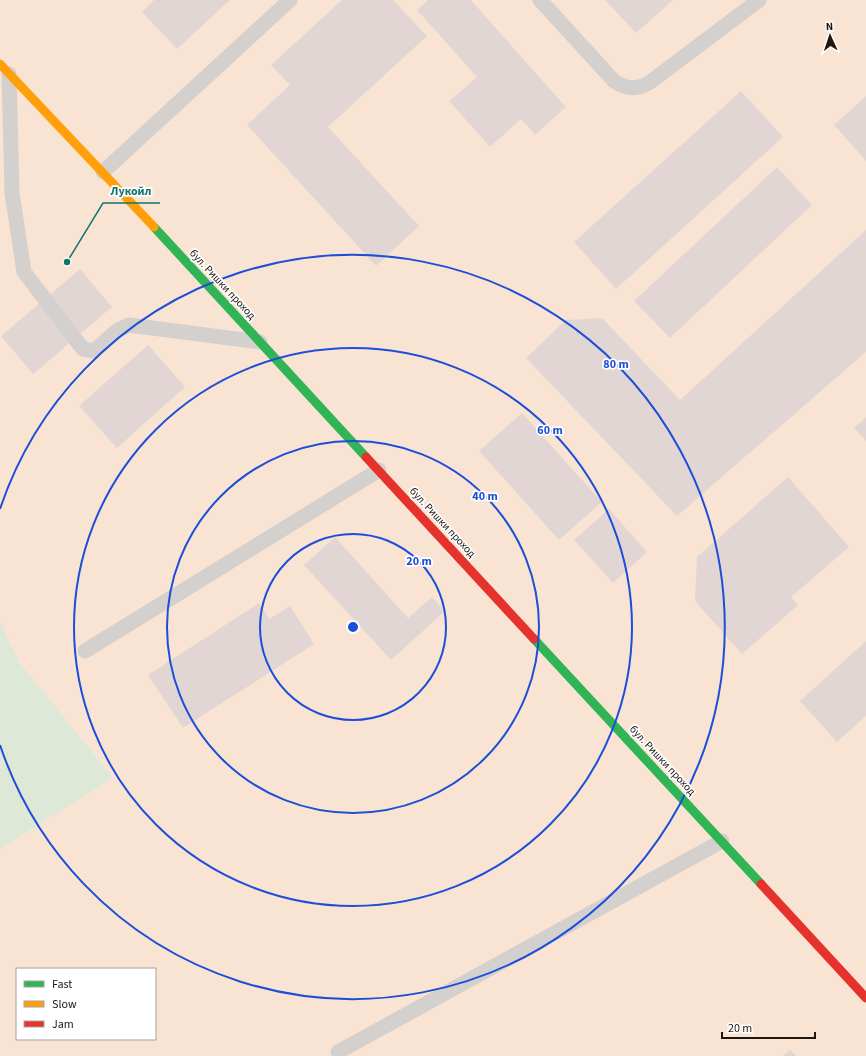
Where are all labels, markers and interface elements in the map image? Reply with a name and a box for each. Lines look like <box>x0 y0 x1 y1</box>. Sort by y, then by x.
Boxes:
north arrow <box>810 16 850 56</box>
text: N <box>825 19 834 34</box>
callout: Лукойл <box>103 179 160 203</box>
text: Лукойл <box>110 183 152 200</box>
street label: бул. Ришки проход <box>186 246 259 323</box>
text: 80 m <box>603 356 629 373</box>
text: 60 m <box>537 422 563 439</box>
street label: бул. Ришки проход <box>406 484 479 561</box>
text: 40 m <box>472 488 498 505</box>
text: 20 m <box>406 553 432 570</box>
centre of rings <box>346 620 360 634</box>
street label: бул. Ришки проход <box>626 722 699 799</box>
legend <box>16 968 156 1040</box>
text: Fast <box>52 976 72 993</box>
text: Slow <box>52 996 77 1013</box>
scale bar <box>722 1014 815 1040</box>
text: Jam <box>52 1016 74 1033</box>
text: 20 m <box>728 1020 752 1037</box>

